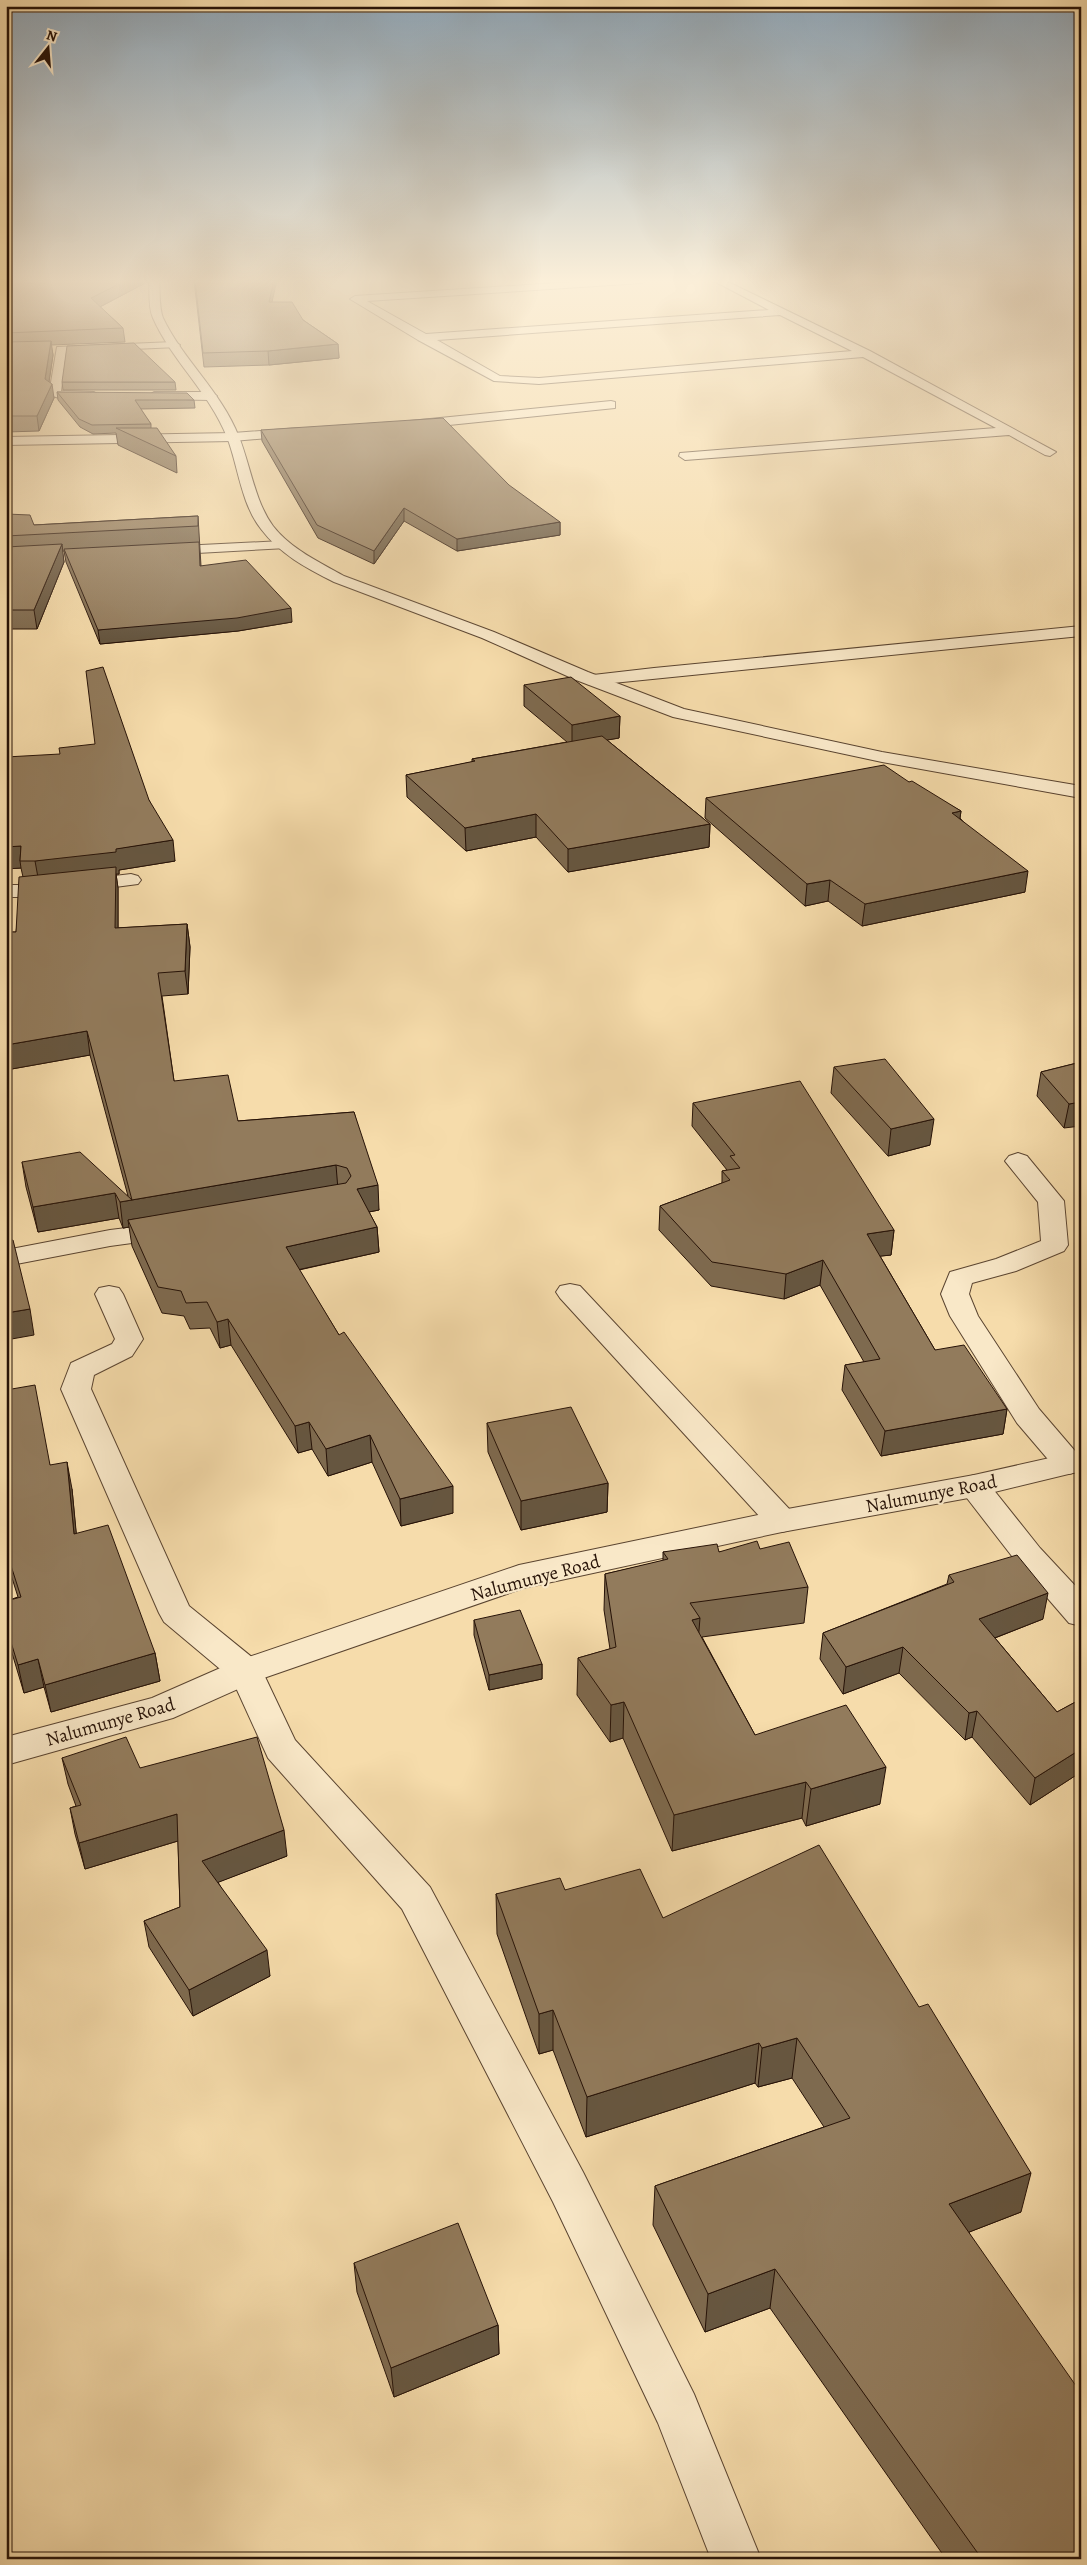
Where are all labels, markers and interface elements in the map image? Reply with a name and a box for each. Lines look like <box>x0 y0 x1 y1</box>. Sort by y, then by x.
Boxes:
north arrow <box>22 22 72 72</box>
text: N <box>44 25 59 47</box>
street label: Nalumunye Road <box>863 1468 1000 1519</box>
street label: Nalumunye Road <box>468 1548 604 1608</box>
street label: Nalumunye Road <box>43 1691 179 1753</box>

